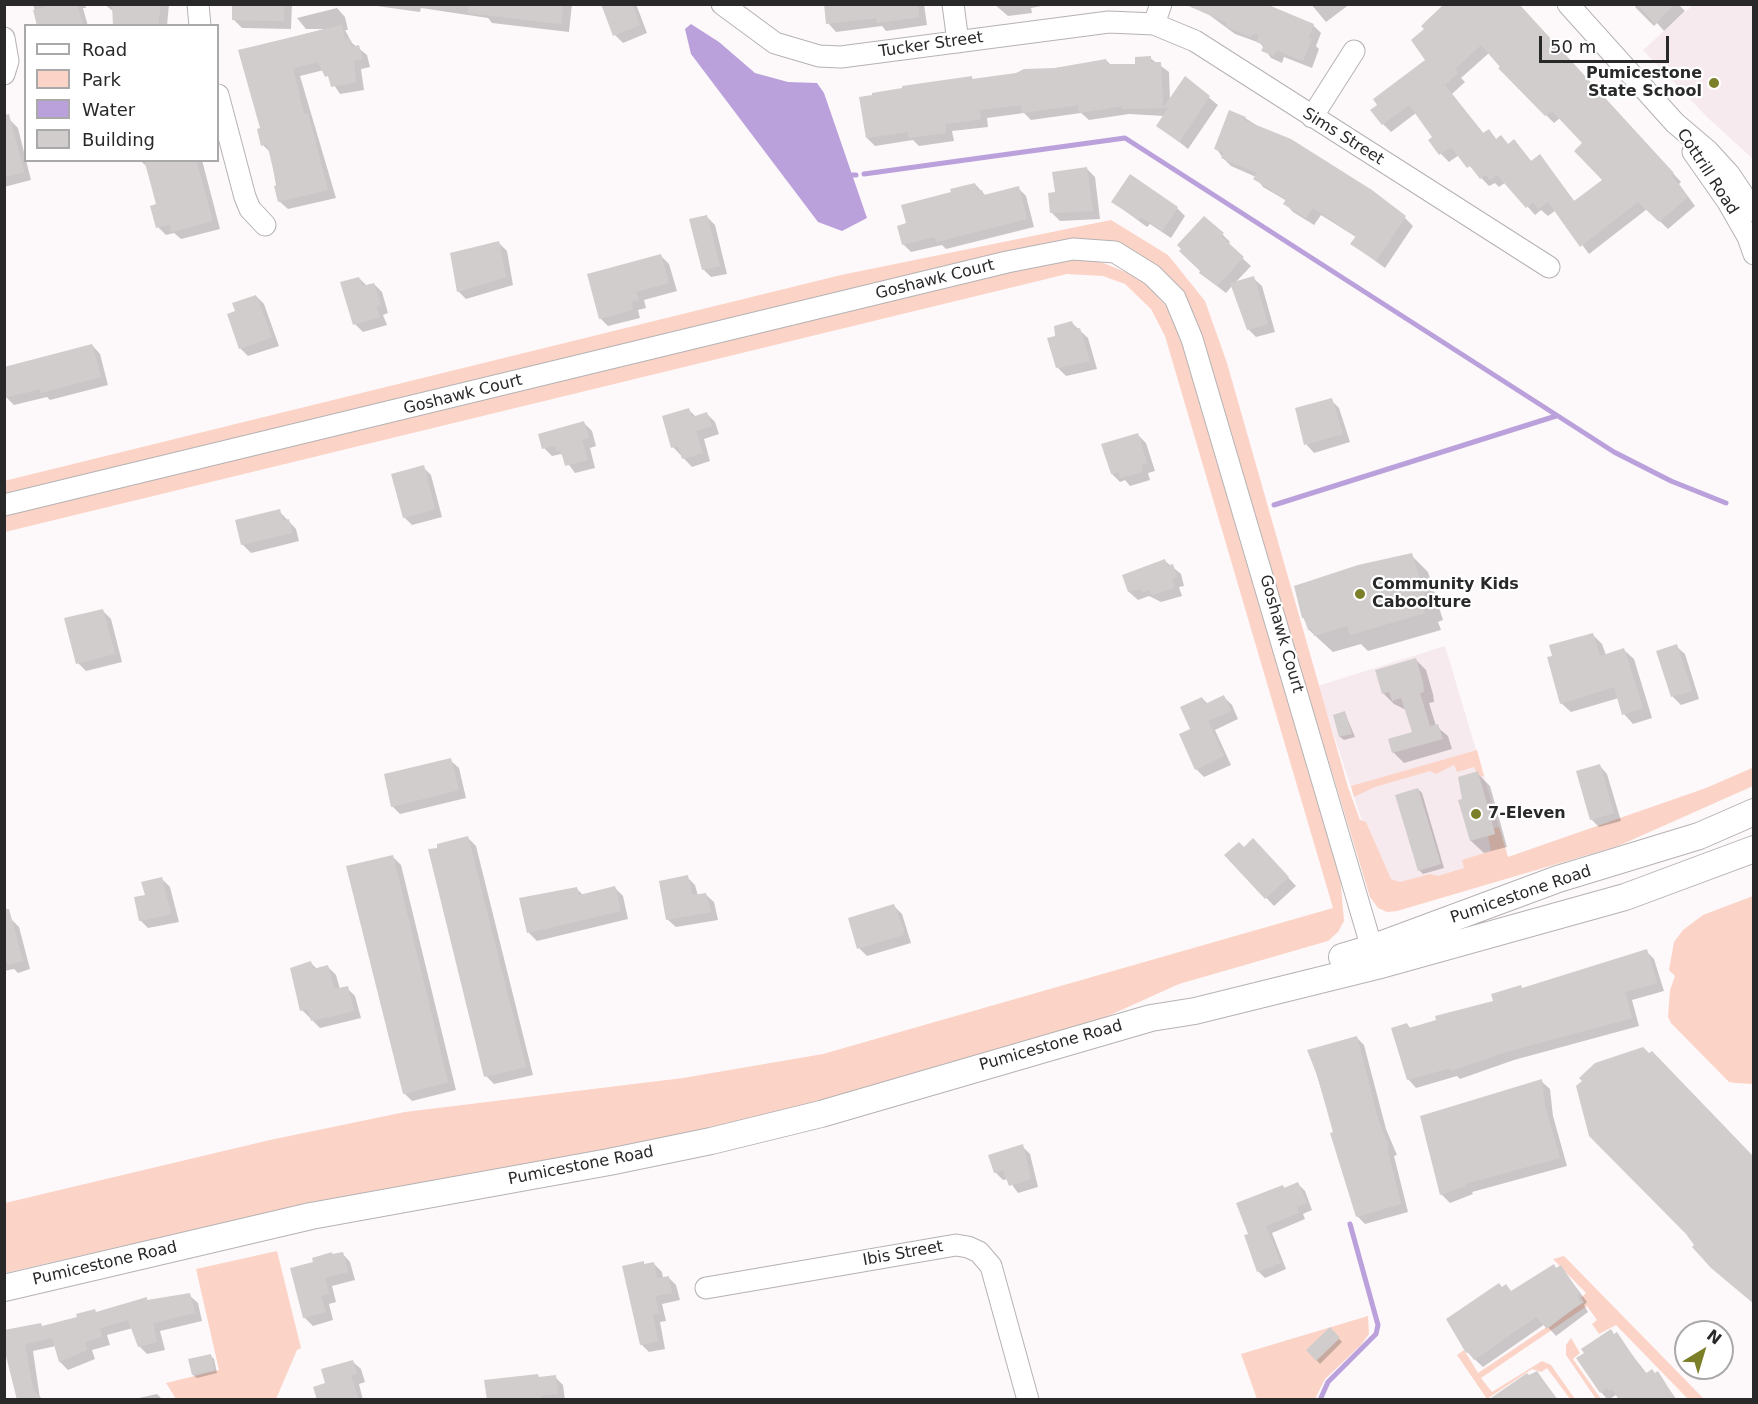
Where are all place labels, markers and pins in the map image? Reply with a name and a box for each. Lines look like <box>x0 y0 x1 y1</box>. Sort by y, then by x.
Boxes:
place label: Pumicestone State School <box>1586 64 1702 102</box>
marker: Pumicestone State School <box>1707 76 1721 90</box>
place label: Community Kids Caboolture <box>1372 575 1519 613</box>
marker: Community Kids Caboolture <box>1353 587 1367 601</box>
place label: 7-Eleven <box>1488 804 1566 824</box>
marker: 7-Eleven <box>1469 807 1483 821</box>

